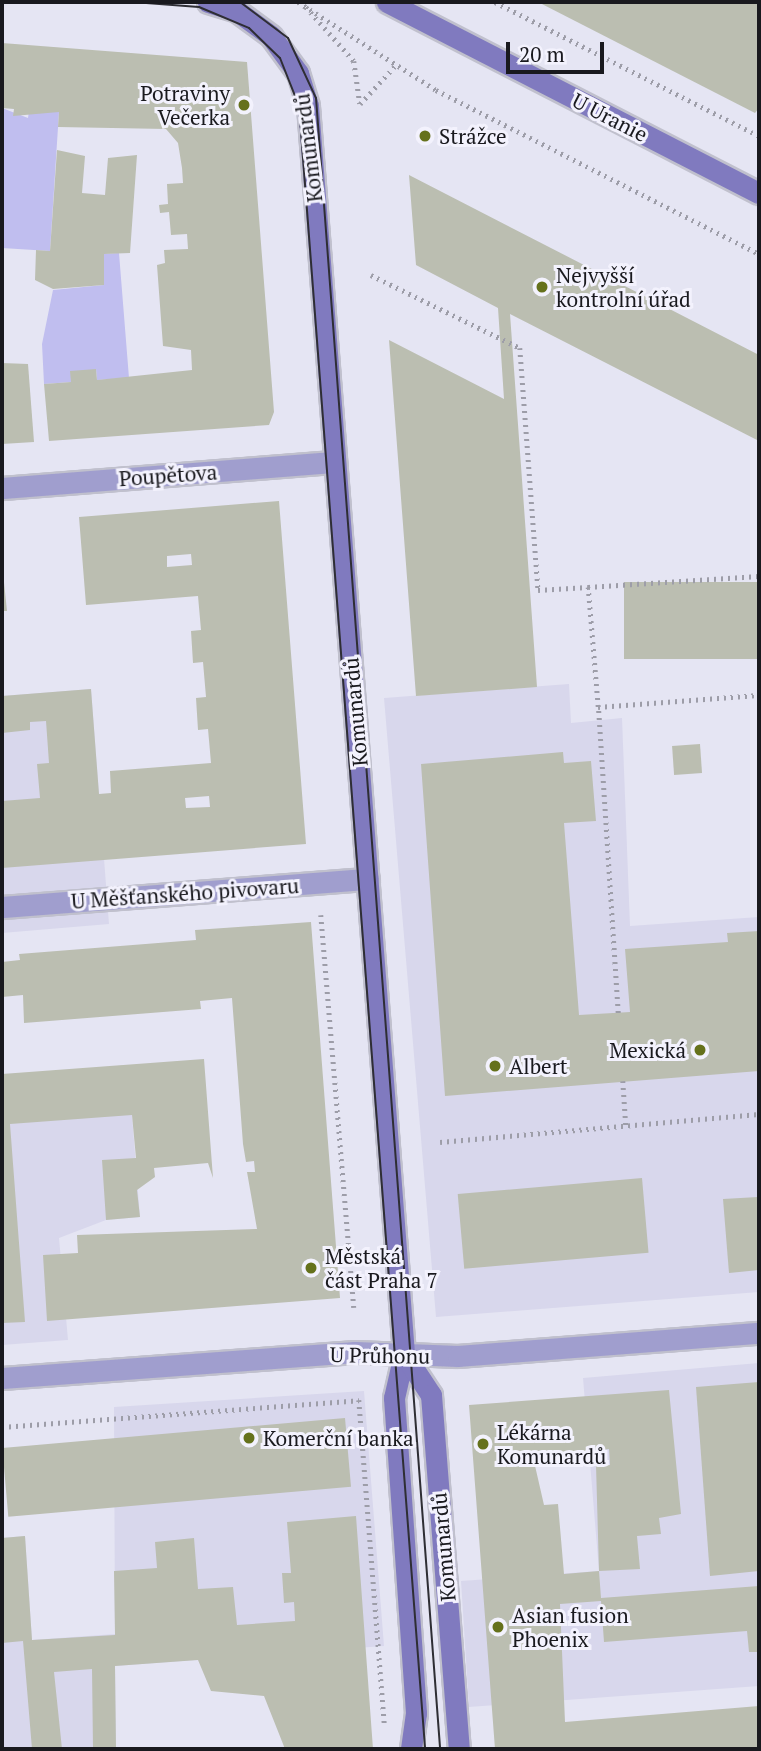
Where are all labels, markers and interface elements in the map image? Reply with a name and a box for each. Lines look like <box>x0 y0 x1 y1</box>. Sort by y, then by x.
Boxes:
scale bar <box>509 28 607 72</box>
text: 20 m <box>519 40 565 68</box>
place label: Potraviny Večerka <box>140 80 230 130</box>
street label: U Uranie <box>568 87 652 147</box>
street label: Komunardů <box>289 92 327 204</box>
marker: Potraviny Večerka <box>236 97 252 113</box>
place label: Strážce <box>439 123 507 149</box>
marker: Strážce <box>417 128 433 144</box>
place label: Nejvyšší kontrolní úřad <box>556 262 691 312</box>
marker: Nejvyšší kontrolní úřad <box>534 279 550 295</box>
street label: Poupětova <box>118 459 218 491</box>
street label: Komunardů <box>338 657 372 767</box>
street label: U Měšťanského pivovaru <box>70 872 300 914</box>
place label: Mexická <box>609 1037 686 1063</box>
marker: Mexická <box>692 1042 708 1058</box>
place label: Albert <box>509 1053 568 1079</box>
marker: Albert <box>487 1058 503 1074</box>
place label: Městská část Praha 7 <box>325 1243 438 1293</box>
marker: Městská část Praha 7 <box>303 1260 319 1276</box>
street label: U Průhonu <box>330 1342 430 1368</box>
place label: Lékárna Komunardů <box>497 1419 606 1469</box>
place label: Komerční banka <box>263 1425 414 1451</box>
marker: Komerční banka <box>241 1430 257 1446</box>
marker: Lékárna Komunardů <box>475 1436 491 1452</box>
street label: Komunardů <box>426 1492 460 1602</box>
place label: Asian fusion Phoenix <box>512 1602 629 1652</box>
marker: Asian fusion Phoenix <box>490 1619 506 1635</box>

